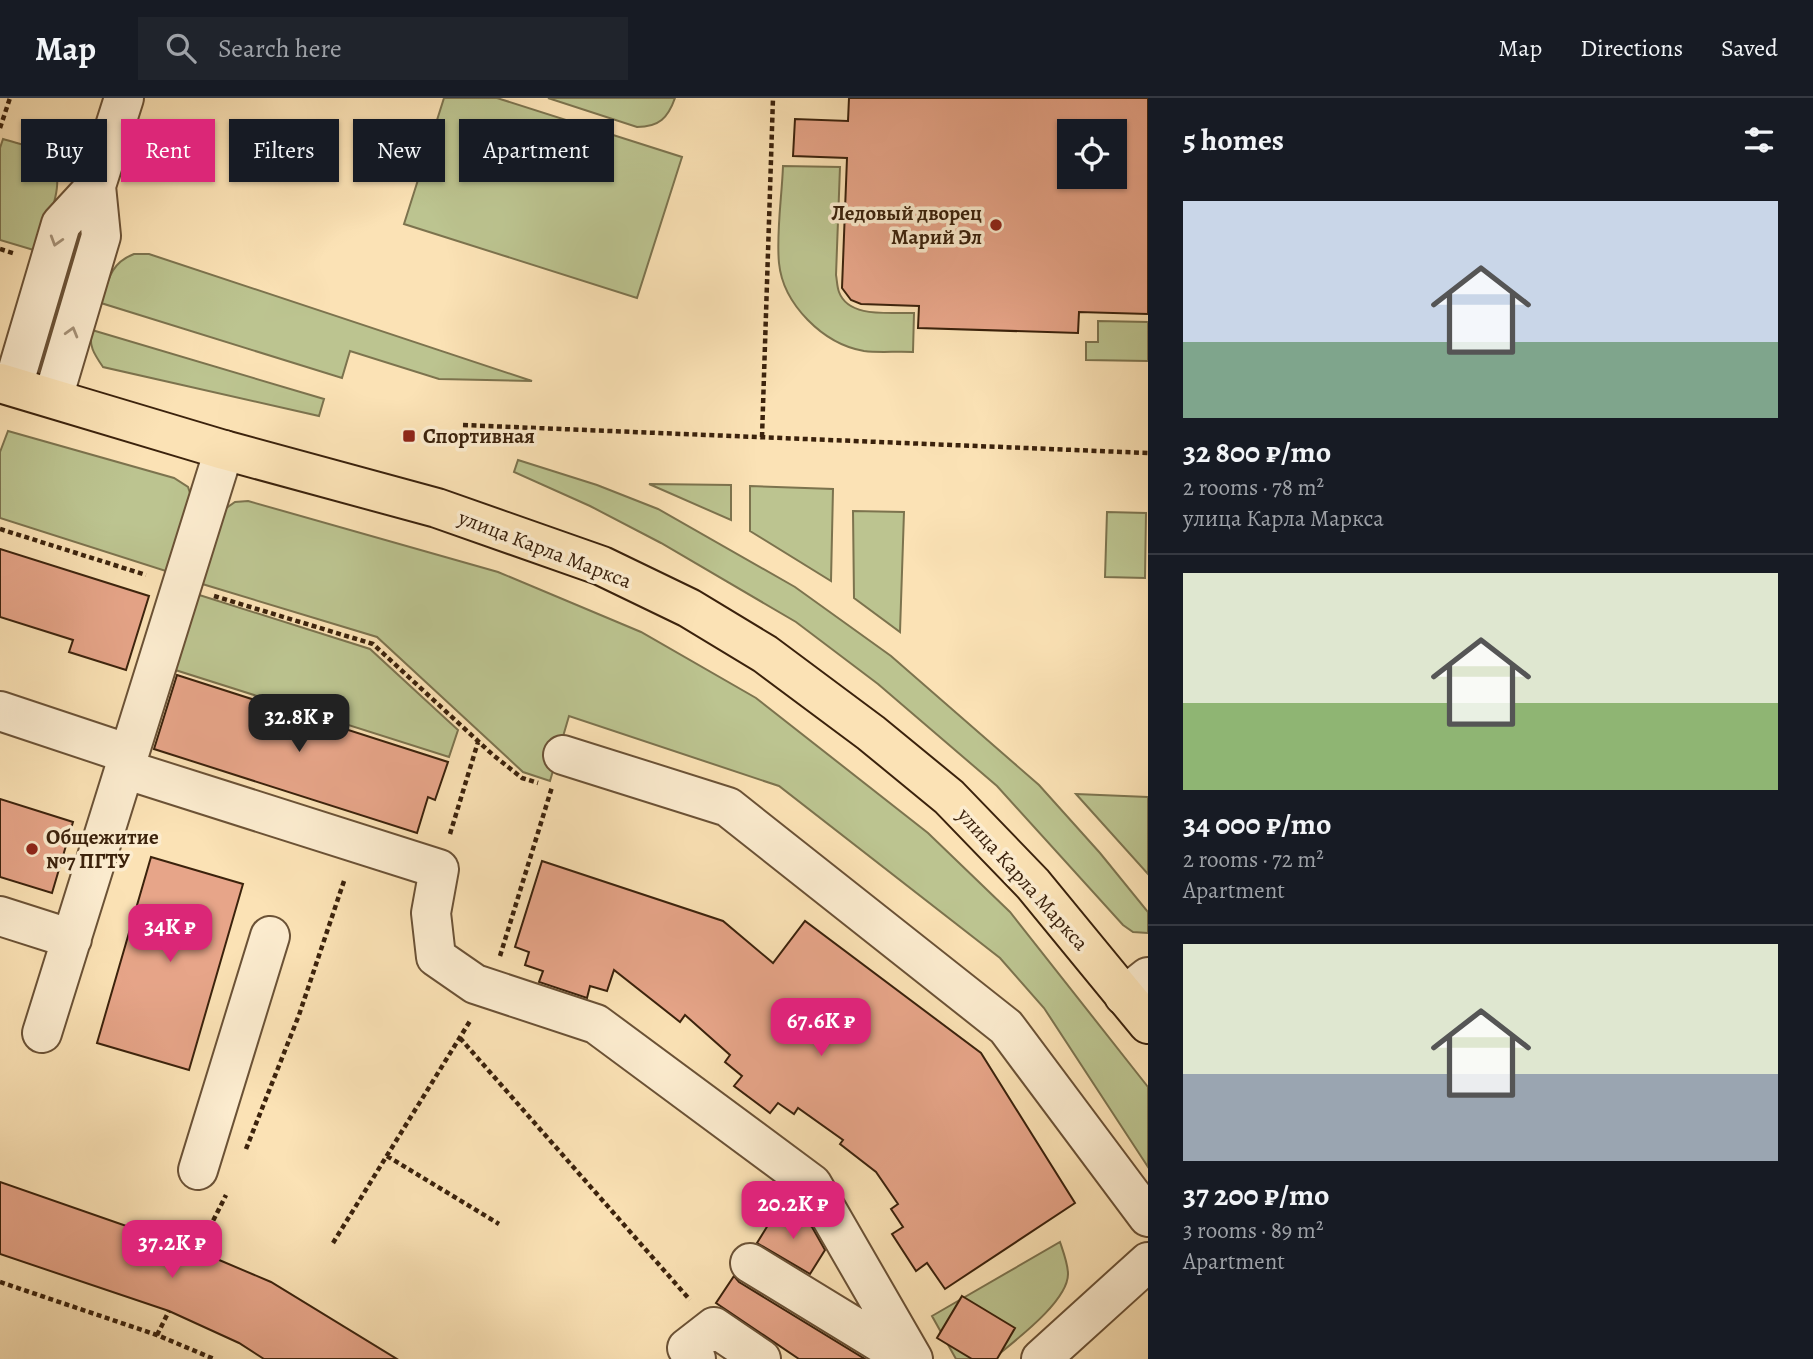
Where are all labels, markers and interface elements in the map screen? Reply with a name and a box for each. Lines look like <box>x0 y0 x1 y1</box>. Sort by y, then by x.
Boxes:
search box <box>138 17 628 80</box>
text: Map <box>35 26 96 71</box>
icon: search <box>162 29 200 67</box>
text: Search here <box>218 31 342 66</box>
text: Map <box>1498 32 1542 64</box>
text: Directions <box>1580 32 1683 64</box>
text: Saved <box>1721 32 1778 64</box>
chip: Buy <box>21 119 107 182</box>
chip: Rent <box>121 119 215 182</box>
chip: Filters <box>229 119 339 182</box>
chip: New <box>353 119 445 182</box>
chip: Apartment <box>459 119 614 182</box>
map controls <box>1057 119 1127 189</box>
button: locate <box>1057 119 1127 189</box>
text: 5 homes <box>1183 120 1284 160</box>
icon: filters <box>1740 121 1778 159</box>
place label: Ледовый дворец Марий Эл <box>831 199 982 251</box>
marker: Ледовый дворец Марий Эл <box>988 217 1004 233</box>
one-way arrow <box>50 234 65 246</box>
icon: home <box>1418 247 1544 373</box>
one-way arrow <box>64 326 78 338</box>
place label: Спортивная <box>423 422 535 450</box>
marker: Спортивная <box>401 428 417 444</box>
text: 32 800 ₽/mo <box>1183 432 1331 472</box>
text: 2 rooms · 78 m² <box>1183 472 1324 503</box>
street label: улица Карла Маркса <box>453 503 636 595</box>
text: улица Карла Маркса <box>1183 503 1384 534</box>
icon: home <box>1418 619 1544 745</box>
pin: 32.8K ₽ <box>234 694 364 754</box>
text: 32.8K ₽ <box>264 701 334 732</box>
street label: улица Карла Маркса <box>951 801 1095 957</box>
text: 34 000 ₽/mo <box>1183 804 1331 844</box>
place label: Общежитие №7 ПГТУ <box>46 823 159 875</box>
marker: Общежитие №7 ПГТУ <box>24 841 40 857</box>
text: 2 rooms · 72 m² <box>1183 844 1324 875</box>
text: Apartment <box>1183 875 1285 906</box>
pin: 34K ₽ <box>121 904 219 964</box>
text: 34K ₽ <box>144 911 196 942</box>
icon: home <box>1418 990 1544 1116</box>
pin: 67.6K ₽ <box>756 998 886 1058</box>
text: 67.6K ₽ <box>787 1005 855 1036</box>
text: 37 200 ₽/mo <box>1183 1175 1330 1215</box>
pin: 20.2K ₽ <box>728 1182 858 1241</box>
text: 20.2K ₽ <box>758 1188 828 1219</box>
text: 3 rooms · 89 m² <box>1183 1215 1324 1246</box>
pin: 37.2K ₽ <box>107 1220 237 1280</box>
text: 37.2K ₽ <box>138 1227 206 1258</box>
text: Apartment <box>1183 1246 1285 1277</box>

